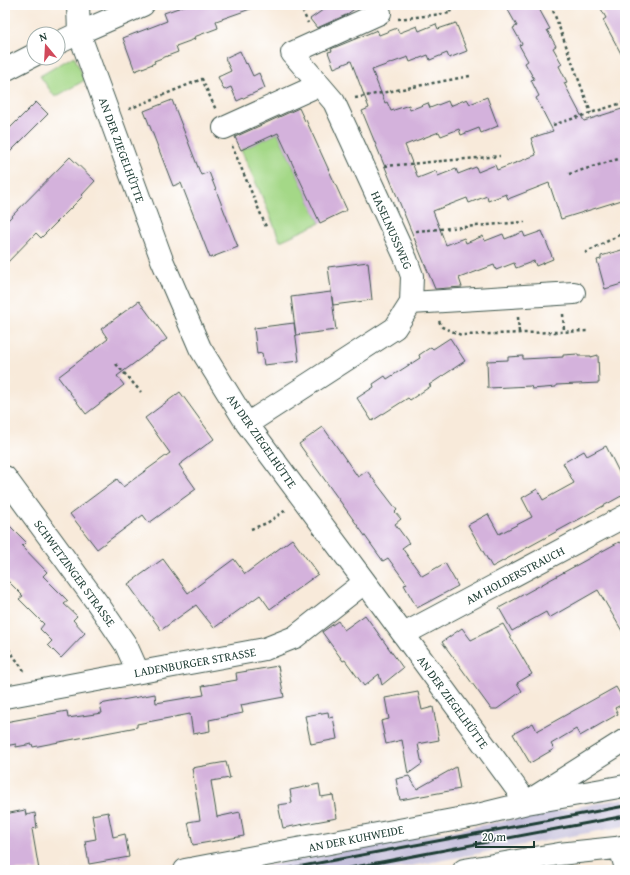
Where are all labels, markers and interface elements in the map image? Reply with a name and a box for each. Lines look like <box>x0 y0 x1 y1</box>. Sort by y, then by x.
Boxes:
north arrow <box>26 26 66 66</box>
text: N <box>37 28 49 45</box>
street label: AN DER ZIEGELHÜTTE <box>95 95 149 205</box>
street label: HASELNUSSWEG <box>367 188 417 272</box>
street label: AN DER ZIEGELHÜTTE <box>223 391 301 491</box>
street label: SCHWETZINGER STRASSE <box>30 516 120 630</box>
street label: AM HOLDERSTRAUCH <box>463 542 567 608</box>
street label: LADENBURGER STRASSE <box>133 643 257 681</box>
street label: AN DER ZIEGELHÜTTE <box>413 652 493 752</box>
street label: AN DER KUHWEIDE <box>307 820 405 856</box>
scale bar <box>476 823 534 849</box>
text: 20 m <box>482 828 506 845</box>

